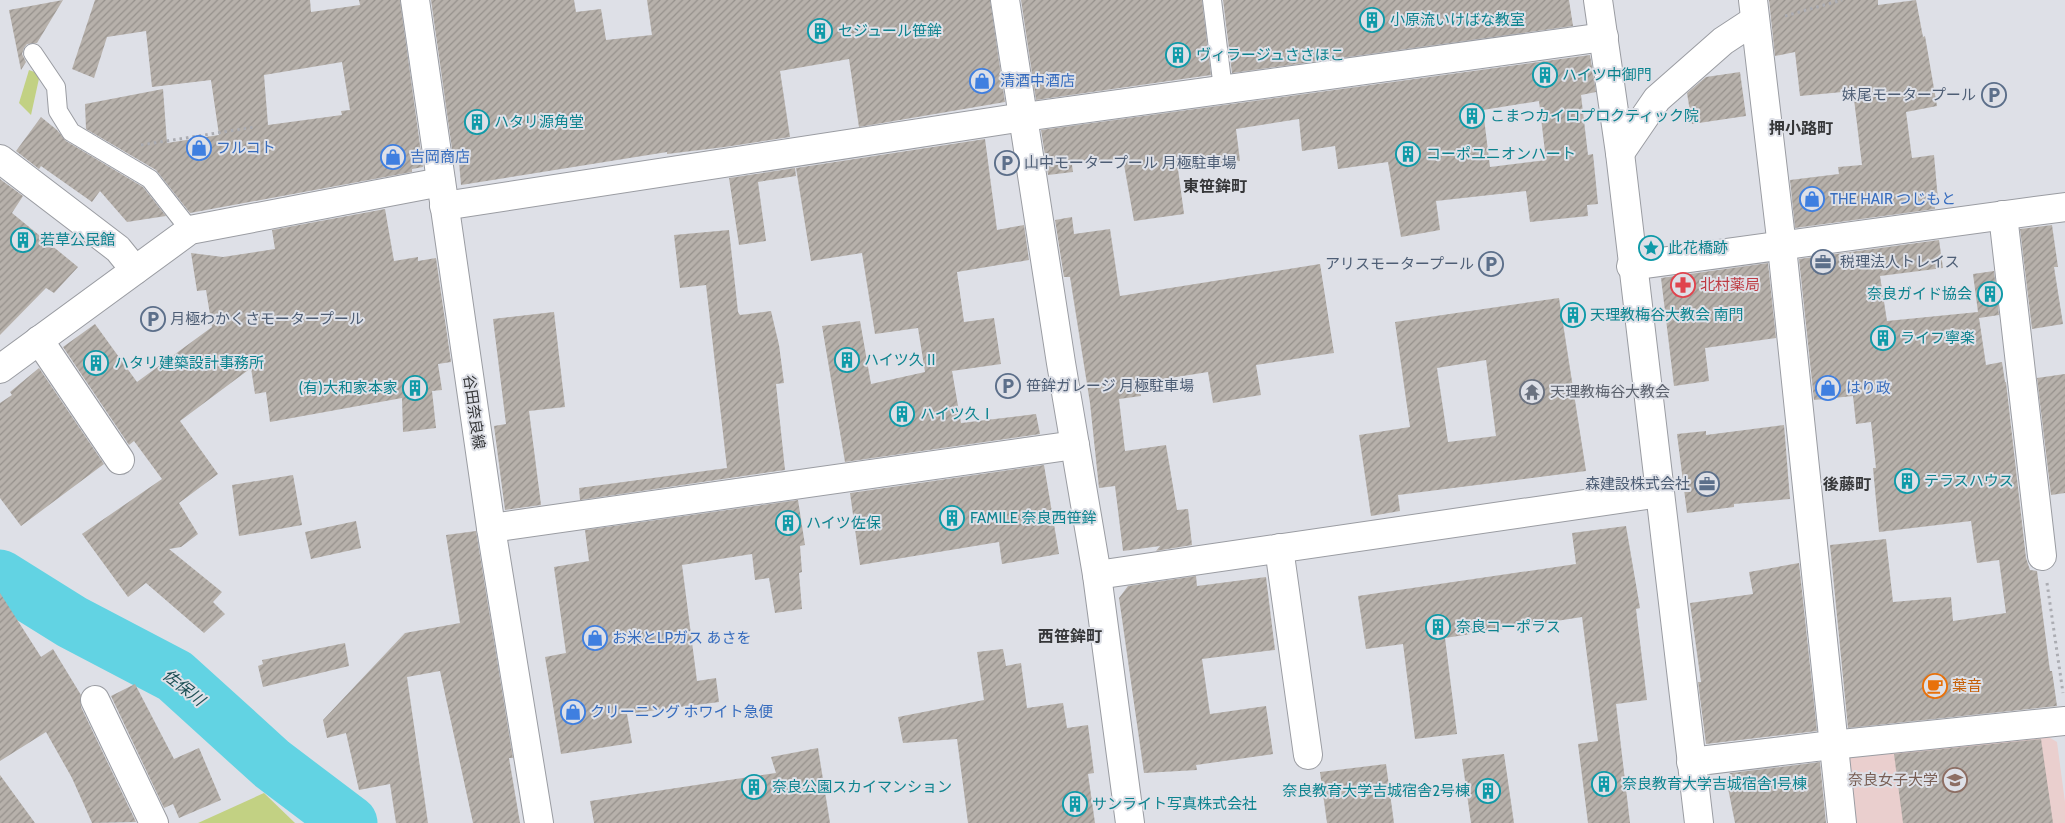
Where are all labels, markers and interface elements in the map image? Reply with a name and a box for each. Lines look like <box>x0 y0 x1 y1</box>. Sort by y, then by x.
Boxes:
building icon: 小原流いけばな教室 <box>1359 7 1385 33</box>
place label: 小原流いけばな教室 <box>1390 11 1525 29</box>
building icon: セジュール笹鉾 <box>807 18 833 44</box>
place label: セジュール笹鉾 <box>838 22 942 40</box>
building icon: ヴィラージュささほこ <box>1165 42 1191 68</box>
place label: ヴィラージュささほこ <box>1196 46 1345 64</box>
building icon: ハイツ中御門 <box>1532 62 1558 88</box>
place label: ハイツ中御門 <box>1562 66 1652 84</box>
shop icon: 清酒中酒店 <box>969 68 995 94</box>
place label: 清酒中酒店 <box>1000 72 1075 90</box>
parking icon: 妹尾モータープール <box>1981 82 2007 108</box>
place label: 妹尾モータープール <box>1842 86 1976 104</box>
building icon: こまつカイロプロクティック院 <box>1459 103 1485 129</box>
place label: こまつカイロプロクティック院 <box>1490 107 1699 125</box>
building icon: ハタリ源角堂 <box>464 109 490 135</box>
place label: ハタリ源角堂 <box>494 113 584 131</box>
district label: 押小路町 <box>1769 119 1833 138</box>
shop icon: フルコト <box>186 135 212 161</box>
place label: フルコト <box>216 139 276 157</box>
building icon: コーポユニオンハート <box>1395 141 1421 167</box>
shop icon: 吉岡商店 <box>380 144 406 170</box>
place label: コーポユニオンハート <box>1426 145 1576 163</box>
place label: 吉岡商店 <box>410 148 470 166</box>
parking icon: 山中モータープール 月極駐車場 <box>994 150 1020 176</box>
place label: 山中モータープール 月極駐車場 <box>1024 154 1236 172</box>
district label: 東笹鉾町 <box>1183 177 1247 196</box>
shop icon: THE HAIR つじもと <box>1799 186 1825 212</box>
place label: THE HAIR つじもと <box>1830 190 1956 208</box>
building icon: 若草公民館 <box>10 227 36 253</box>
place label: 若草公民館 <box>40 231 115 249</box>
place icon: 此花橋跡 <box>1638 235 1664 261</box>
place label: 此花橋跡 <box>1668 239 1728 257</box>
office icon: 税理法人トレイス <box>1810 249 1836 275</box>
parking icon: アリスモータープール <box>1478 251 1504 277</box>
place label: 税理法人トレイス <box>1840 253 1960 271</box>
place label: アリスモータープール <box>1325 255 1474 273</box>
pharmacy icon: 北村薬局 <box>1670 272 1696 298</box>
place label: 北村薬局 <box>1700 276 1760 294</box>
building icon: 奈良ガイド協会 <box>1977 281 2003 307</box>
place label: 奈良ガイド協会 <box>1867 285 1972 303</box>
building icon: 天理教梅谷大教会 南門 <box>1560 302 1586 328</box>
parking icon: 月極わかくさモータープール <box>140 306 166 332</box>
place label: 天理教梅谷大教会 南門 <box>1590 306 1743 324</box>
place label: 月極わかくさモータープール <box>170 310 364 328</box>
building icon: ライフ寧楽 <box>1870 325 1896 351</box>
place label: ライフ寧楽 <box>1900 329 1975 347</box>
building icon: ハイツ久Ⅱ <box>834 347 860 373</box>
building icon: ハタリ建築設計事務所 <box>83 350 109 376</box>
place label: ハイツ久Ⅱ <box>864 351 939 369</box>
place label: ハタリ建築設計事務所 <box>114 354 264 372</box>
parking icon: 笹鉾ガレージ 月極駐車場 <box>995 373 1021 399</box>
street label: 谷田奈良線 <box>460 374 488 450</box>
building icon: (有)大和家本家 <box>402 375 428 401</box>
shop icon: はり政 <box>1815 375 1841 401</box>
place label: 笹鉾ガレージ 月極駐車場 <box>1026 377 1194 395</box>
place label: (有)大和家本家 <box>299 379 398 397</box>
temple icon: 天理教梅谷大教会 <box>1519 379 1545 405</box>
place label: はり政 <box>1846 379 1891 397</box>
place label: 天理教梅谷大教会 <box>1550 383 1670 401</box>
building icon: ハイツ久Ⅰ <box>889 401 915 427</box>
place label: ハイツ久Ⅰ <box>920 405 995 423</box>
building icon: テラスハウス <box>1894 468 1920 494</box>
office icon: 森建設株式会社 <box>1694 471 1720 497</box>
place label: テラスハウス <box>1924 472 2014 490</box>
place label: 森建設株式会社 <box>1585 475 1690 493</box>
district label: 後藤町 <box>1823 475 1871 494</box>
building icon: FAMILE 奈良西笹鉾 <box>939 505 965 531</box>
place label: FAMILE 奈良西笹鉾 <box>970 509 1096 527</box>
building icon: ハイツ佐保 <box>775 510 801 536</box>
place label: ハイツ佐保 <box>806 514 881 532</box>
building icon: 奈良コーポラス <box>1425 614 1451 640</box>
place label: 奈良コーポラス <box>1456 618 1561 636</box>
shop icon: お米とLPガス あさを <box>582 625 608 651</box>
district label: 西笹鉾町 <box>1038 627 1102 646</box>
place label: お米とLPガス あさを <box>612 629 751 647</box>
water label: 佐保川 <box>159 665 210 711</box>
cafe icon: 葉音 <box>1922 673 1948 699</box>
place label: 葉音 <box>1952 677 1982 695</box>
shop icon: クリーニング ホワイト急便 <box>560 699 586 725</box>
place label: クリーニング ホワイト急便 <box>590 703 773 721</box>
school or university icon: 奈良女子大学 <box>1942 767 1968 793</box>
building icon: 奈良教育大学吉城宿舎1号棟 <box>1591 771 1617 797</box>
place label: 奈良女子大学 <box>1848 771 1938 789</box>
building icon: 奈良公園スカイマンション <box>741 774 767 800</box>
place label: 奈良教育大学吉城宿舎1号棟 <box>1622 775 1807 793</box>
place label: 奈良公園スカイマンション <box>772 778 952 796</box>
building icon: 奈良教育大学吉城宿舎2号棟 <box>1475 778 1501 804</box>
place label: 奈良教育大学吉城宿舎2号棟 <box>1282 782 1470 800</box>
building icon: サンライト写真株式会社 <box>1062 791 1088 817</box>
place label: サンライト写真株式会社 <box>1092 795 1257 813</box>

